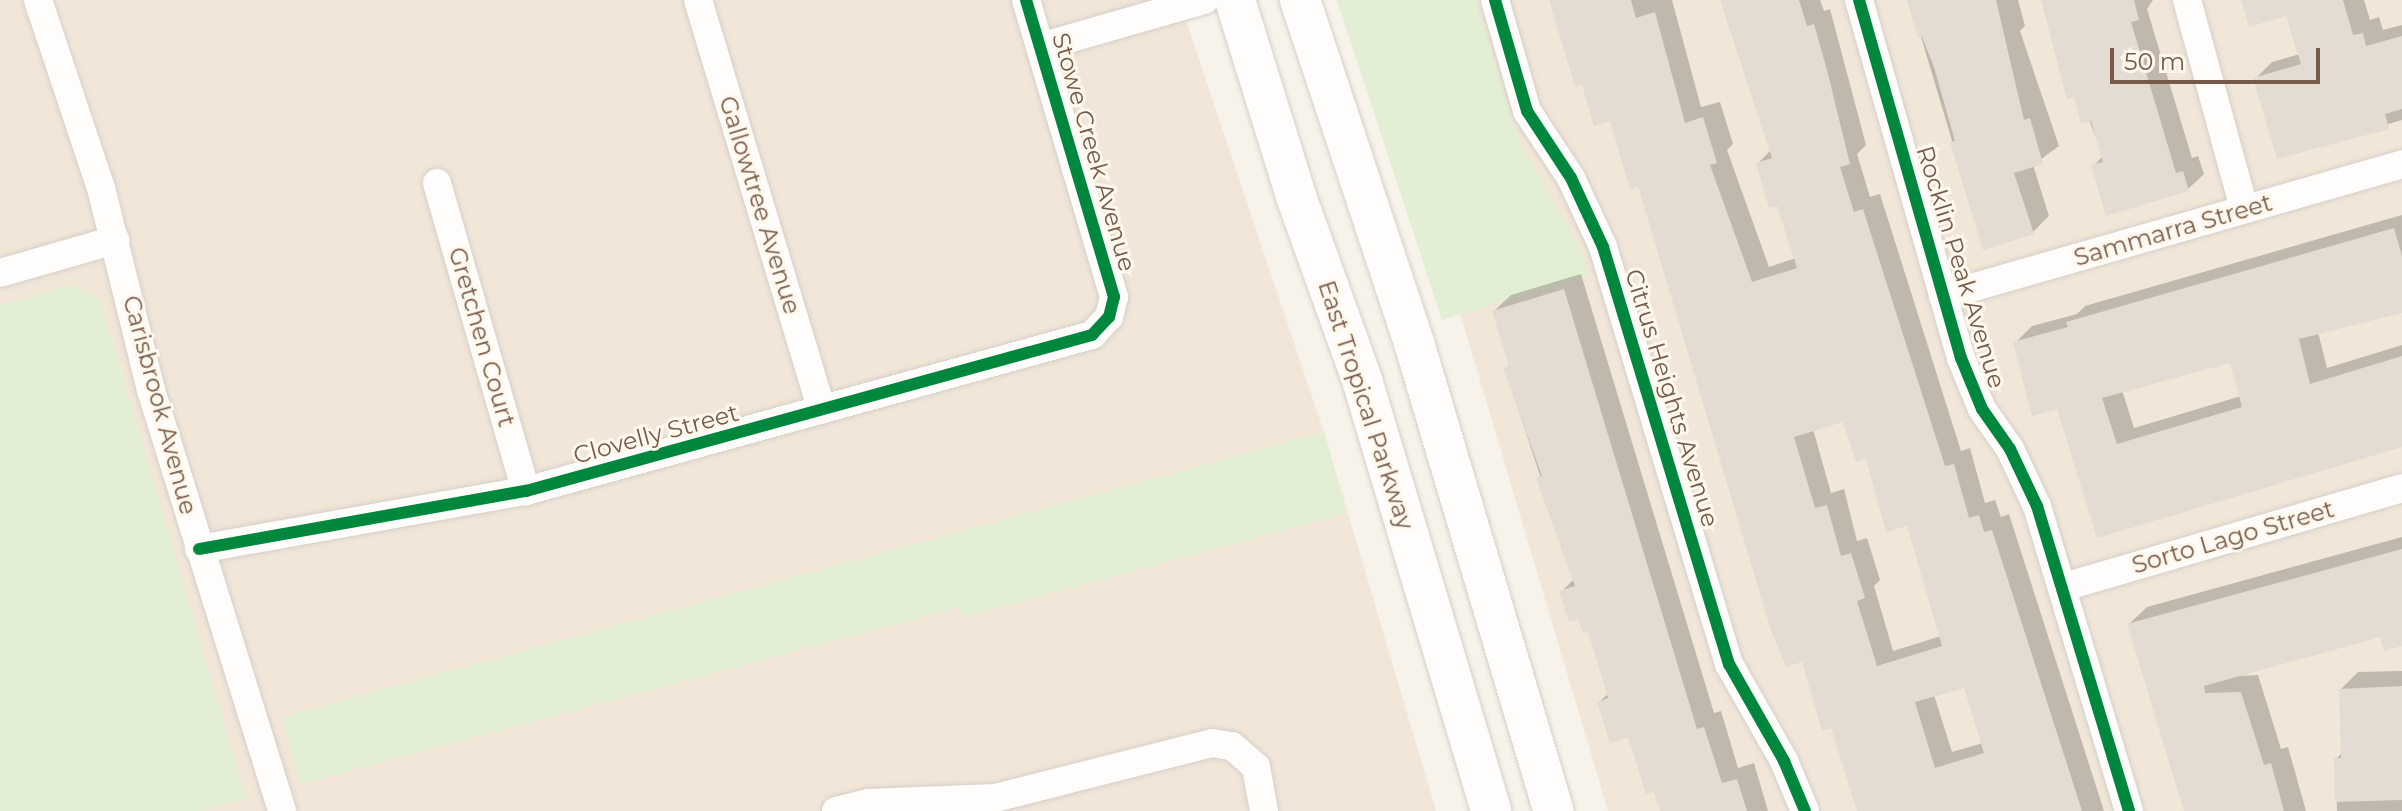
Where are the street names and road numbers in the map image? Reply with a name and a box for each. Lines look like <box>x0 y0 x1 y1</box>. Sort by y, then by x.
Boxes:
street label: Stowe Creek Avenue <box>1046 29 1142 275</box>
street label: Gallowtree Avenue <box>713 92 807 318</box>
street label: Rocklin Peak Avenue <box>1910 142 2012 392</box>
street label: Sammarra Street <box>2070 188 2276 272</box>
street label: Gretchen Court <box>443 244 521 430</box>
street label: Citrus Heights Avenue <box>1619 266 1725 530</box>
street label: East Tropical Parkway <box>1312 277 1420 533</box>
street label: Carisbrook Avenue <box>117 292 203 518</box>
street label: Clovelly Street <box>570 398 742 470</box>
street label: Sorto Lago Street <box>2129 494 2337 580</box>

